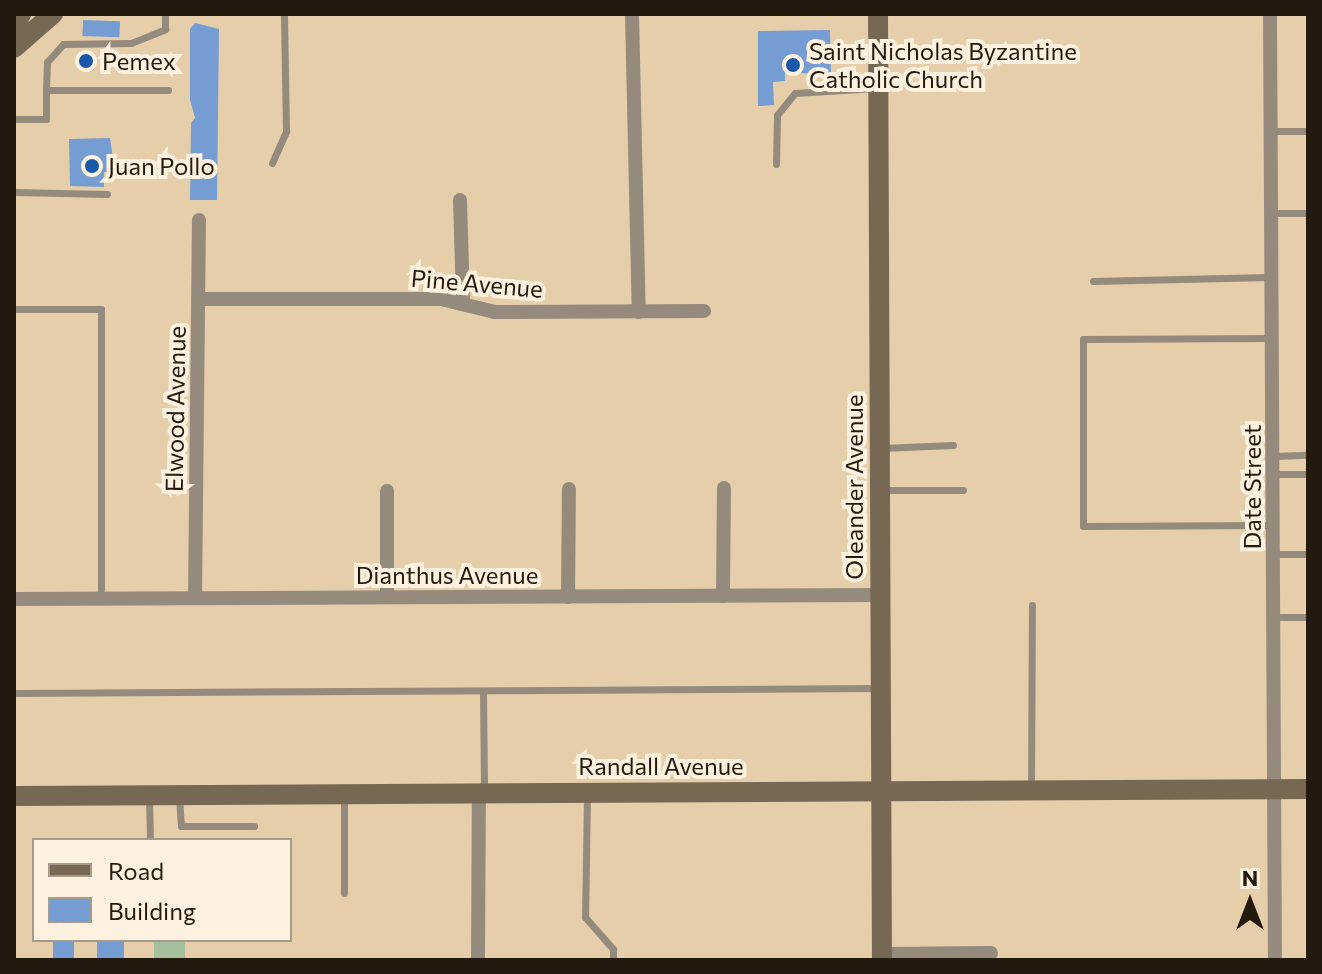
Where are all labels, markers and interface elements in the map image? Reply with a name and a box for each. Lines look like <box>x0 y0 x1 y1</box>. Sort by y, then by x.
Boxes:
place label: Saint Nicholas Byzantine Catholic Church <box>809 37 1077 93</box>
place label: Pemex <box>102 47 176 75</box>
marker: Pemex <box>77 52 95 70</box>
marker: Saint Nicholas Byzantine Catholic Church <box>784 56 802 74</box>
place label: Juan Pollo <box>108 152 215 180</box>
marker: Juan Pollo <box>83 157 101 175</box>
street label: Pine Avenue <box>410 263 544 303</box>
street label: Elwood Avenue <box>159 326 191 492</box>
street label: Oleander Avenue <box>840 394 868 580</box>
street label: Date Street <box>1238 425 1266 549</box>
street label: Dianthus Avenue <box>356 561 538 589</box>
street label: Randall Avenue <box>578 752 744 780</box>
legend <box>32 838 292 942</box>
text: Road <box>108 856 164 885</box>
north arrow <box>1210 862 1290 942</box>
text: N <box>1242 864 1258 891</box>
text: Building <box>108 896 196 925</box>

